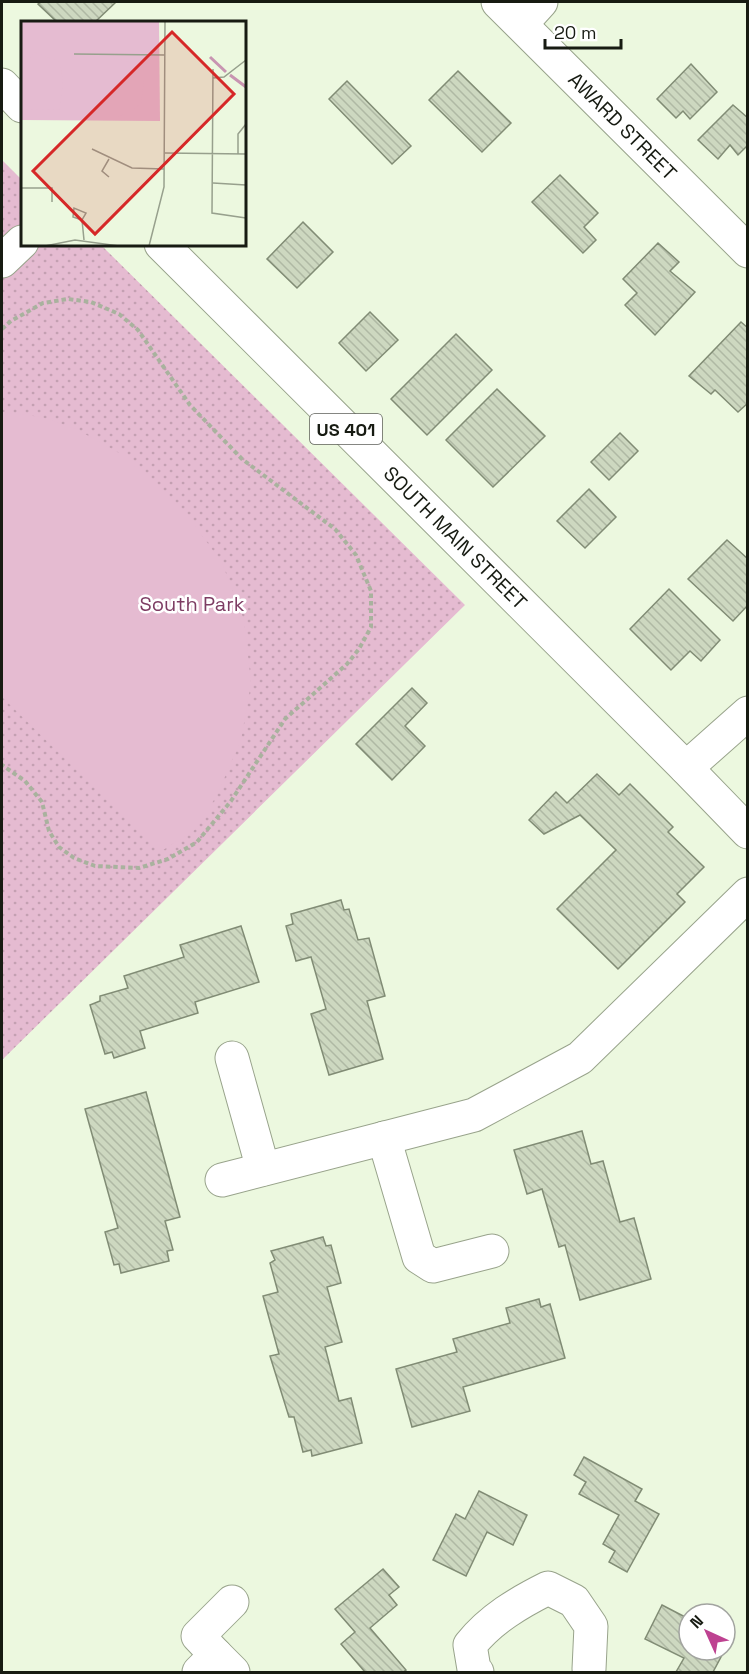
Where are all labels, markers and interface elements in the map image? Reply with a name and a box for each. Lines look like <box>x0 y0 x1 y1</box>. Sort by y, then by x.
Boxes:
scale bar <box>545 12 622 50</box>
inset map <box>21 21 246 246</box>
text: 20 m <box>554 21 597 44</box>
street label: AWARD STREET <box>563 67 683 186</box>
road number: US 401 <box>310 414 382 444</box>
street label: SOUTH MAIN STREET <box>378 461 533 615</box>
park label: South Park <box>139 591 245 617</box>
north arrow <box>677 1602 737 1662</box>
text: N <box>686 1611 708 1633</box>

